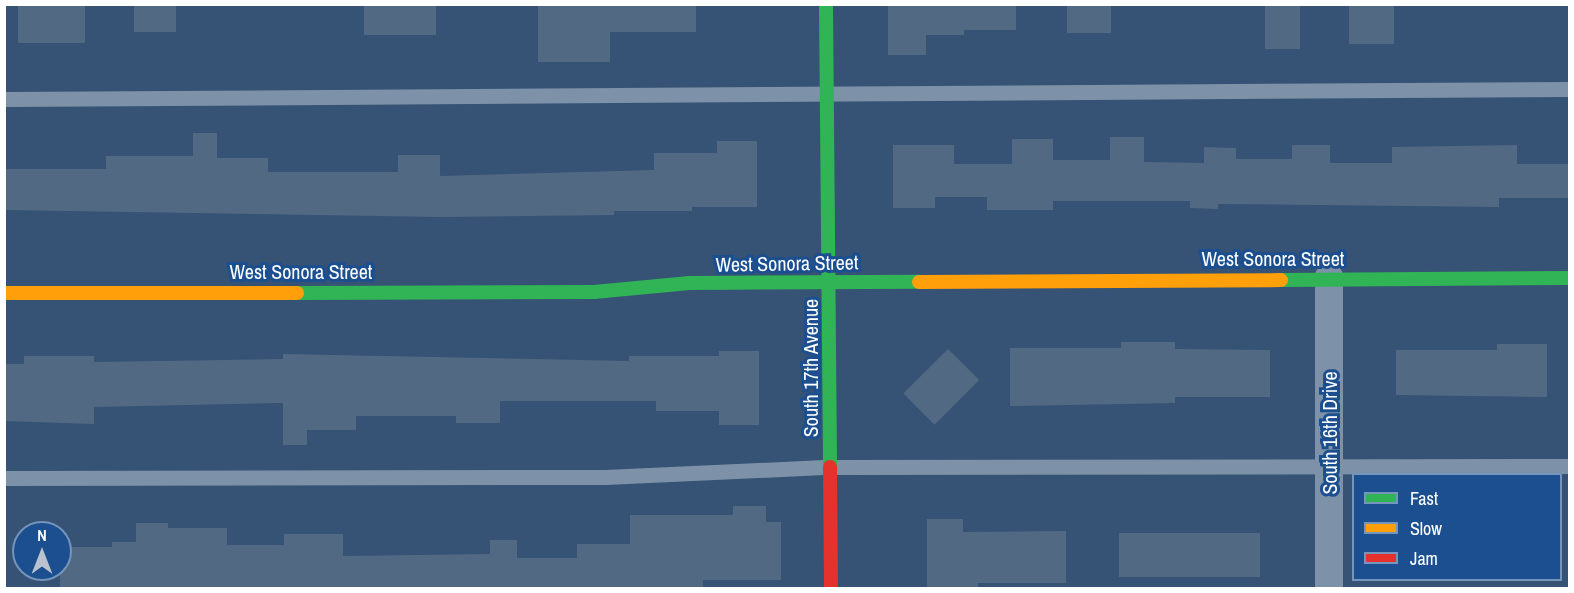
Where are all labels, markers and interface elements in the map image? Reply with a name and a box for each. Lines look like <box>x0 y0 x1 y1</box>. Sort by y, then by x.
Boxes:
street label: West Sonora Street <box>1202 246 1344 270</box>
street label: West Sonora Street <box>715 250 859 276</box>
street label: West Sonora Street <box>230 259 372 283</box>
street label: South 17th Avenue <box>798 298 822 438</box>
street label: South 16th Drive <box>1317 371 1341 495</box>
legend <box>1352 473 1562 581</box>
text: Fast <box>1410 486 1438 511</box>
text: Slow <box>1410 516 1442 541</box>
north arrow <box>12 521 72 581</box>
text: N <box>37 524 47 546</box>
text: Jam <box>1410 546 1438 571</box>

